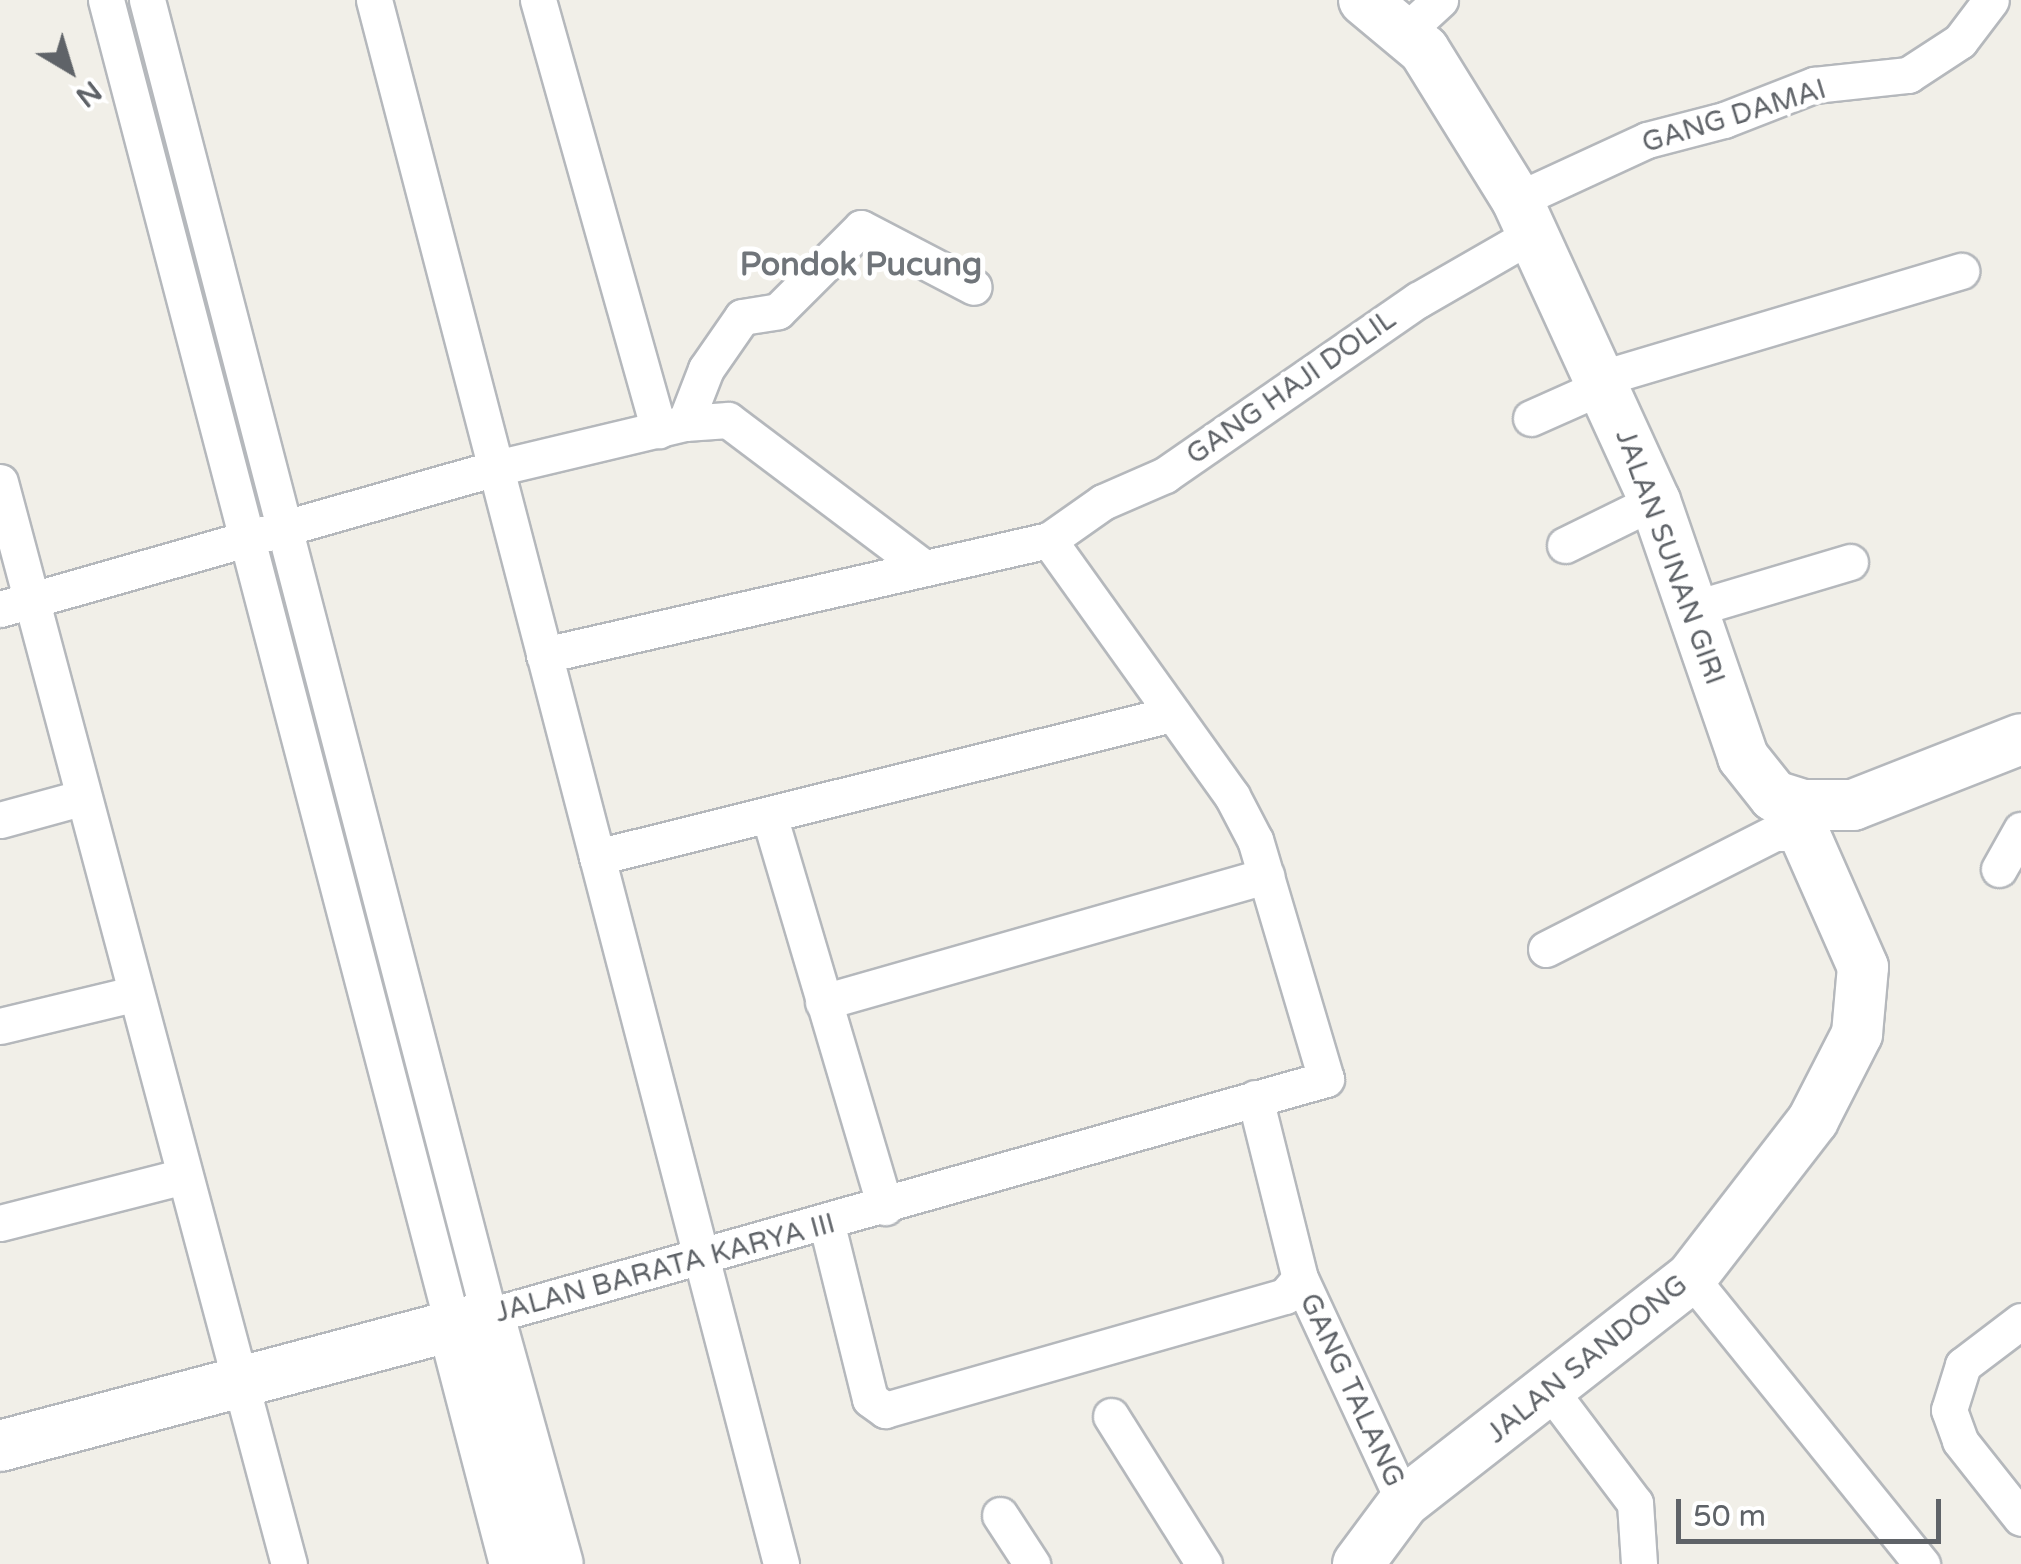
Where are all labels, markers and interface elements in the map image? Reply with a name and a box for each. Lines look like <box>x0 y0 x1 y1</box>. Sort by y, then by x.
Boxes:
north arrow <box>20 20 120 120</box>
street label: GANG DAMAI <box>1638 72 1830 160</box>
text: N <box>69 73 108 114</box>
district label: Pondok Pucung <box>740 246 982 284</box>
street label: GANG HAJI DOLIL <box>1180 302 1402 472</box>
street label: JALAN SUNAN GIRI <box>1608 425 1732 689</box>
street label: JALAN BARATA KARYA III <box>491 1206 839 1330</box>
street label: JALAN SANDONG <box>1480 1268 1694 1450</box>
street label: GANG TALANG <box>1293 1288 1411 1492</box>
scale bar <box>1681 1479 1946 1541</box>
text: 50 m <box>1693 1498 1766 1535</box>

